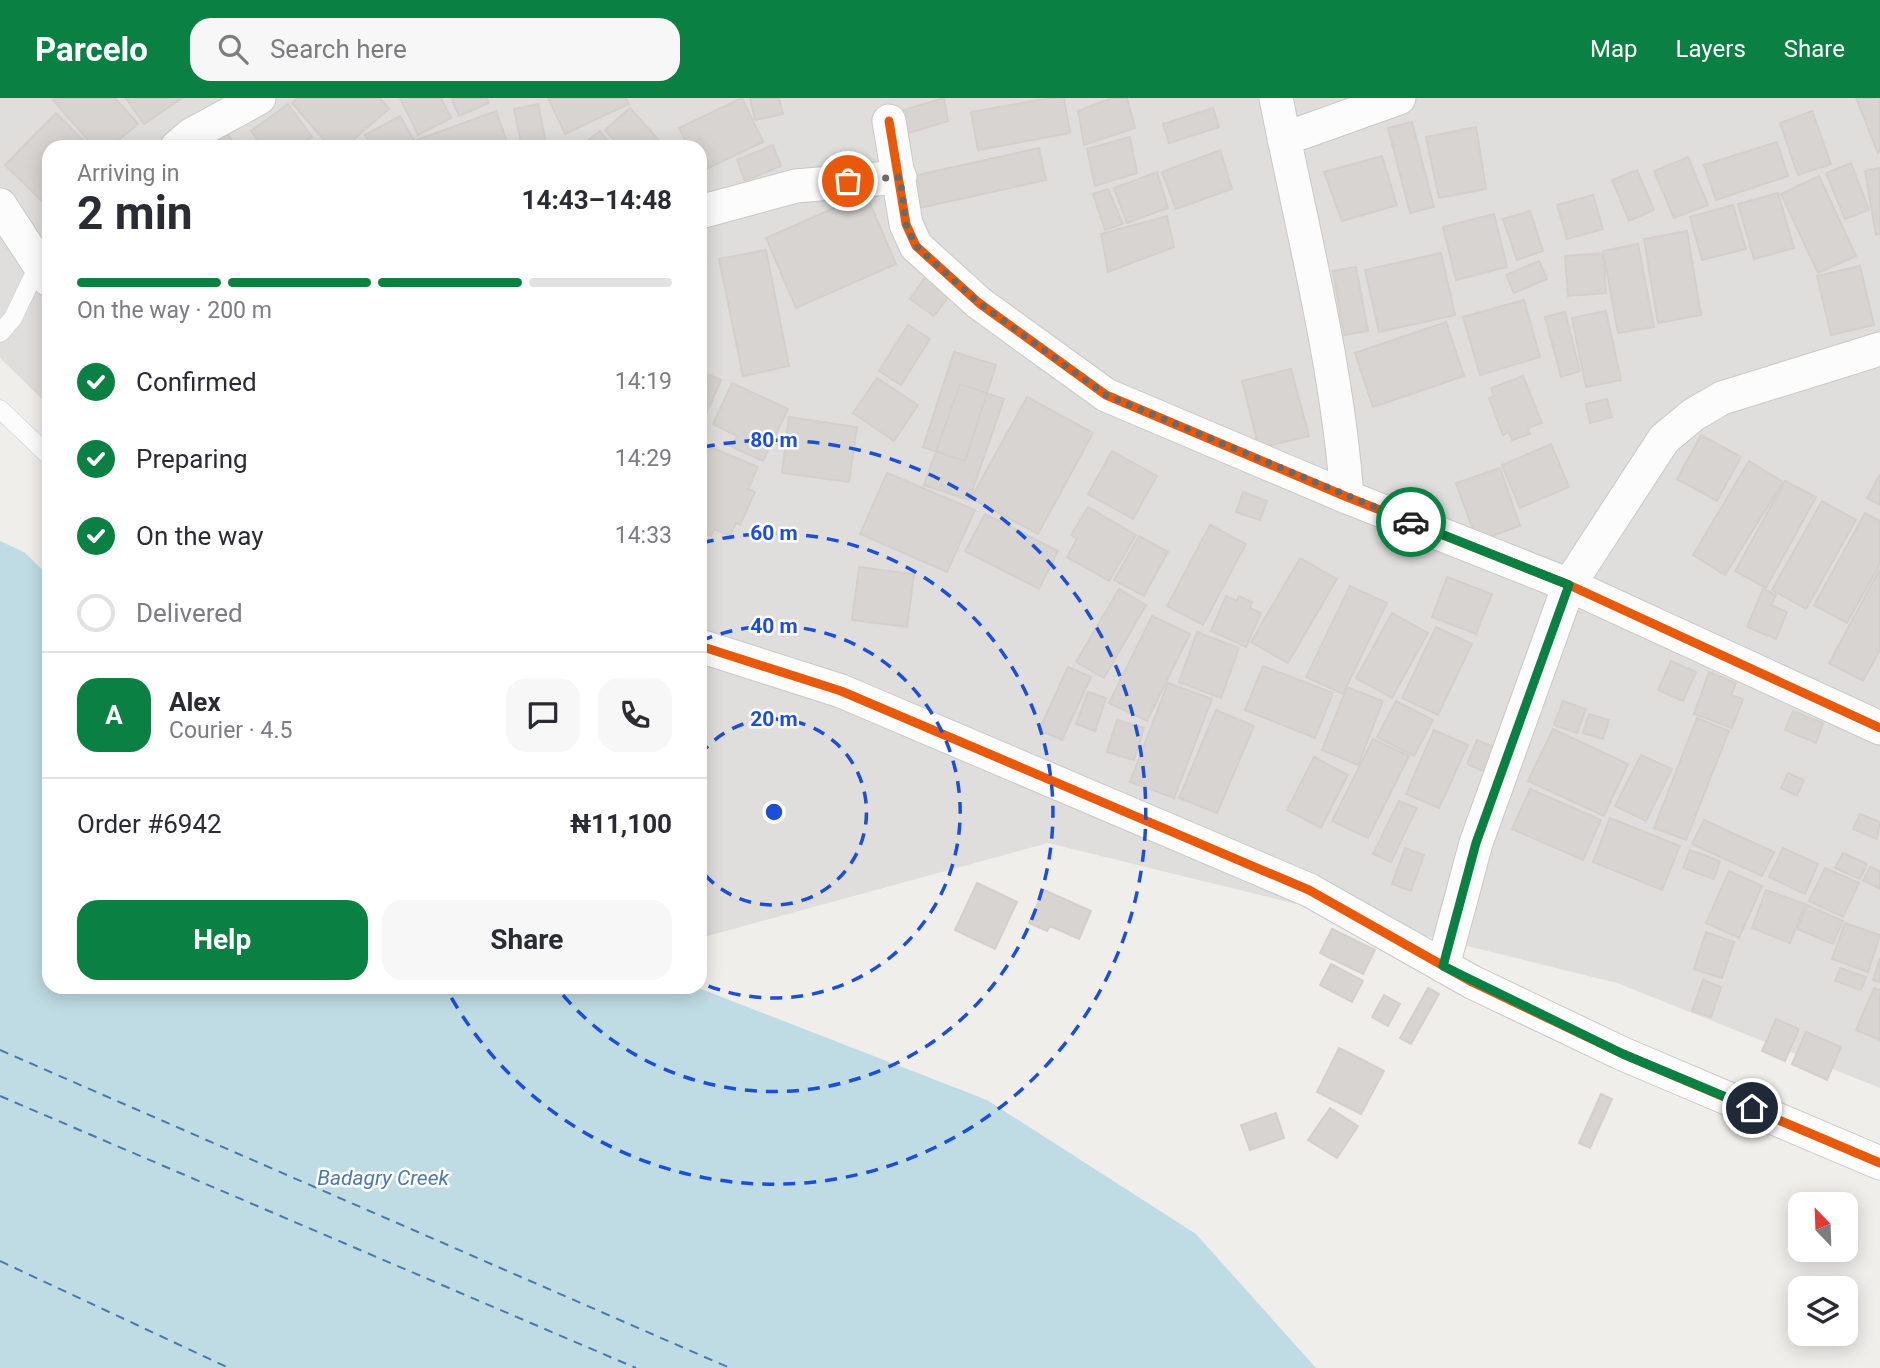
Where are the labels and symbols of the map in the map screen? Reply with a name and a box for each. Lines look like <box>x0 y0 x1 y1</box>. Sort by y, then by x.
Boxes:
pin <box>818 151 878 211</box>
text: 80 m <box>750 428 798 452</box>
courier <box>1376 487 1446 557</box>
text: 60 m <box>750 521 798 545</box>
text: 40 m <box>750 614 798 638</box>
text: 20 m <box>750 707 798 731</box>
centre of rings <box>762 800 786 824</box>
pin <box>1722 1078 1782 1138</box>
water label: Badagry Creek <box>317 1166 449 1190</box>
north arrow <box>1788 1192 1858 1262</box>

